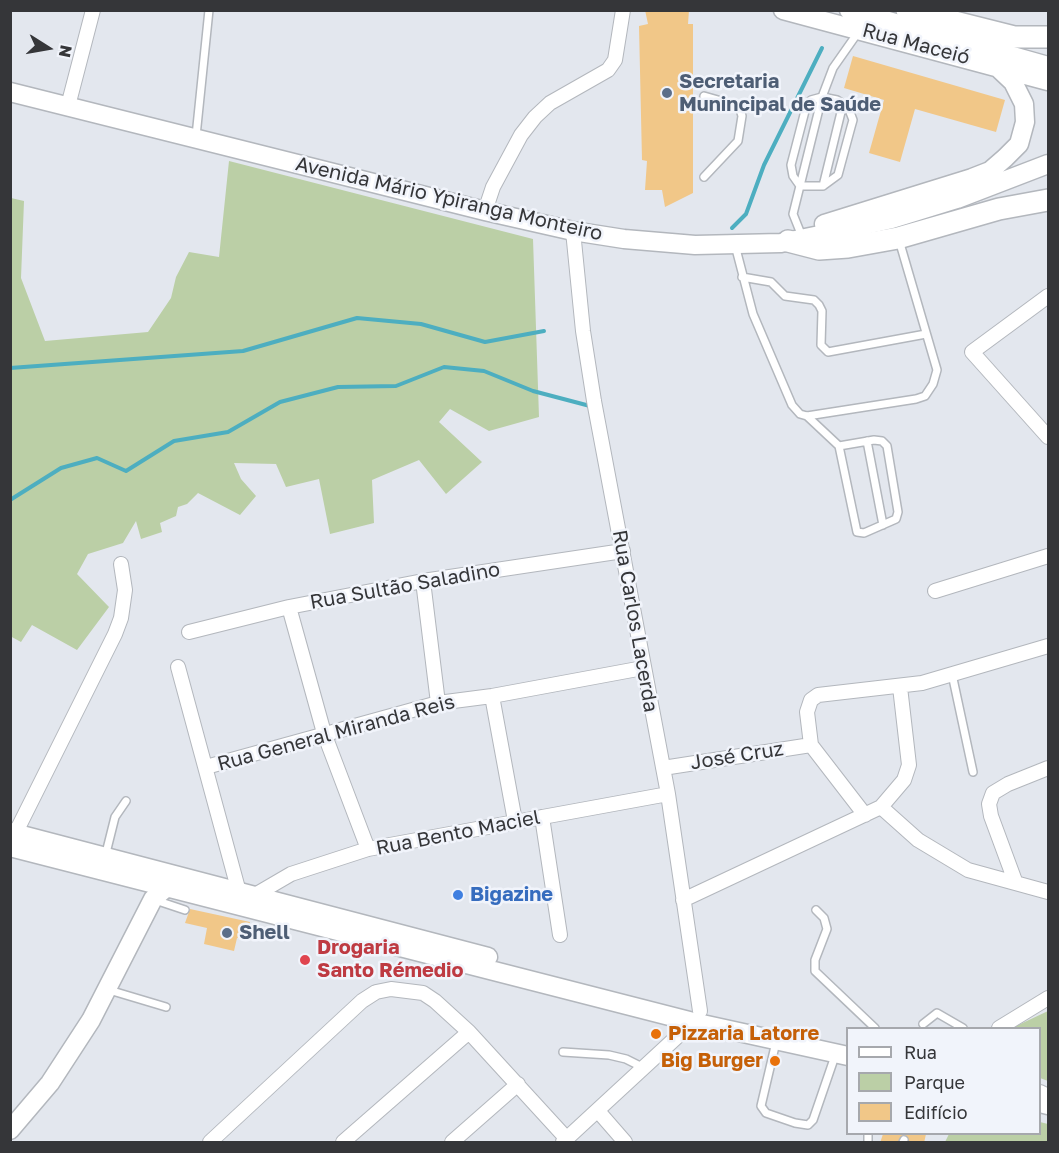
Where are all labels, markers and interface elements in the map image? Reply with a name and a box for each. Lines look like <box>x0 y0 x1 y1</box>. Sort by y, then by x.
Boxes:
north arrow <box>18 18 78 78</box>
street label: Rua Maceió <box>860 18 972 70</box>
text: N <box>55 44 77 59</box>
place label: Secretaria Munincipal de Saúde <box>679 70 881 117</box>
marker: Secretaria Munincipal de Saúde <box>660 86 674 100</box>
street label: Avenida Mário Ypiranga Monteiro <box>293 152 605 246</box>
street label: Rua Carlos Lacerda <box>607 528 663 714</box>
street label: Rua Sultão Saladino <box>308 557 502 615</box>
street label: Rua General Miranda Reis <box>215 690 457 776</box>
street label: José Cruz <box>689 737 785 775</box>
street label: Rua Bento Maciel <box>374 805 542 861</box>
place label: Bigazine <box>470 883 553 907</box>
marker: Bigazine <box>451 888 465 902</box>
place label: Shell <box>239 921 290 945</box>
marker: Shell <box>220 926 234 940</box>
place label: Drogaria Santo Rémedio <box>317 936 464 983</box>
marker: Drogaria Santo Rémedio <box>298 953 312 967</box>
place label: Pizzaria Latorre <box>668 1022 819 1046</box>
marker: Pizzaria Latorre <box>649 1027 663 1041</box>
legend <box>846 1027 1041 1135</box>
text: Rua <box>904 1041 937 1063</box>
place label: Big Burger <box>661 1049 763 1073</box>
marker: Big Burger <box>768 1054 782 1068</box>
text: Parque <box>904 1071 965 1093</box>
text: Edifício <box>904 1101 968 1123</box>

